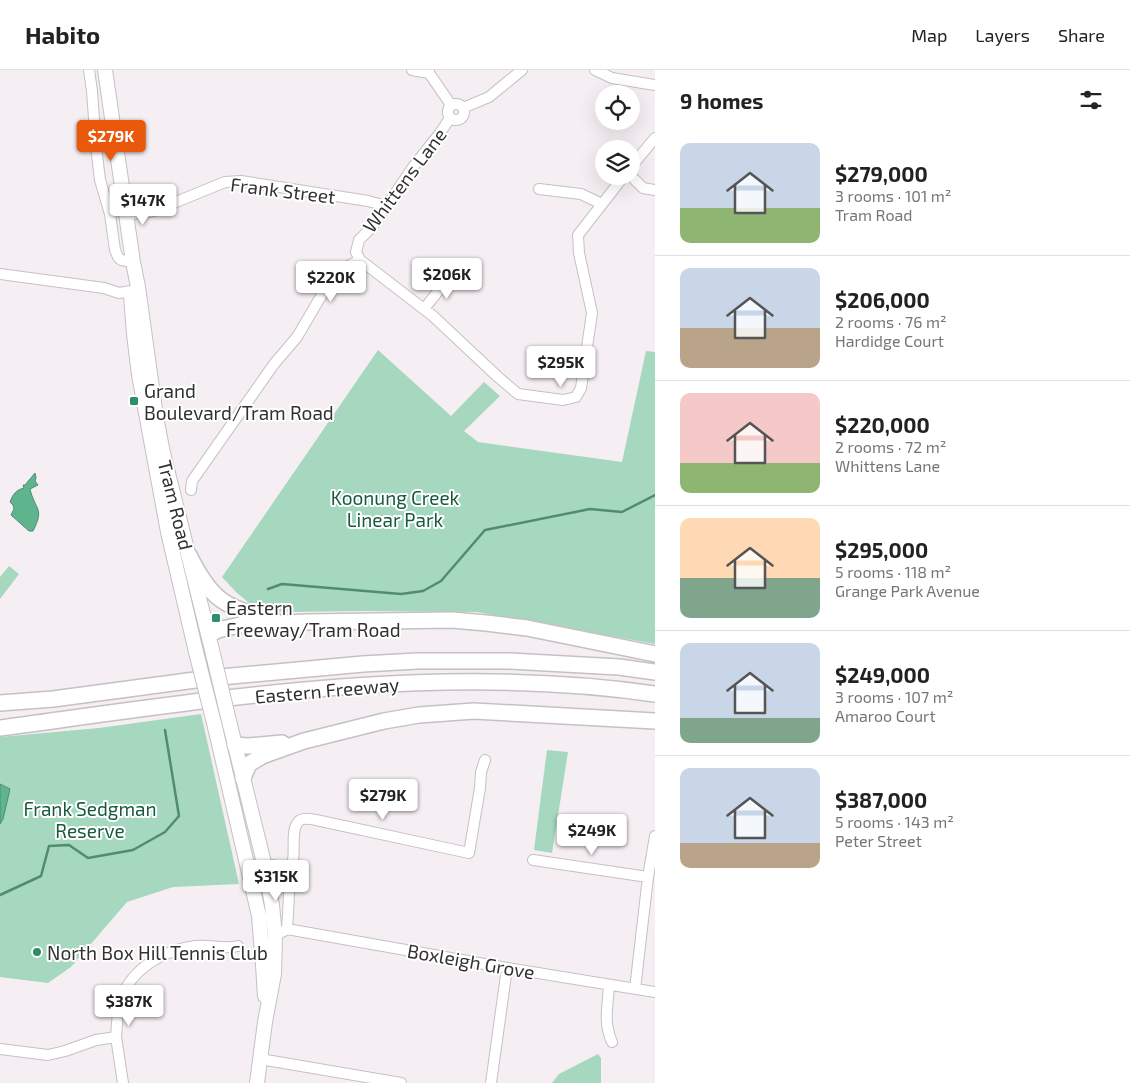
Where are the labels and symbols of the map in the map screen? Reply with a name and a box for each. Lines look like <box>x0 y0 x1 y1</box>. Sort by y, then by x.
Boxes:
pin: $279K <box>76 119 146 162</box>
street label: Whittens Lane <box>357 123 451 237</box>
street label: Frank Street <box>229 172 337 208</box>
pin: $147K <box>108 184 178 226</box>
pin: $206K <box>412 258 482 300</box>
pin: $220K <box>296 260 366 303</box>
pin: $295K <box>526 346 596 388</box>
place label: Grand Boulevard/Tram Road <box>144 379 334 424</box>
marker: Grand Boulevard/Tram Road <box>128 395 140 407</box>
street label: Tram Road <box>154 458 198 552</box>
park label: Koonung Creek Linear Park <box>331 486 460 531</box>
place label: Eastern Freeway/Tram Road <box>226 596 401 641</box>
marker: Eastern Freeway/Tram Road <box>210 612 222 624</box>
street label: Eastern Freeway <box>254 672 400 708</box>
pin: $279K <box>348 778 418 821</box>
park label: Frank Sedgman Reserve <box>23 797 157 842</box>
pin: $249K <box>557 814 627 856</box>
pin: $315K <box>241 860 311 902</box>
street label: Boxleigh Grove <box>405 938 537 984</box>
place label: North Box Hill Tennis Club <box>47 941 268 964</box>
marker: North Box Hill Tennis Club <box>31 946 43 958</box>
pin: $387K <box>94 984 164 1027</box>

